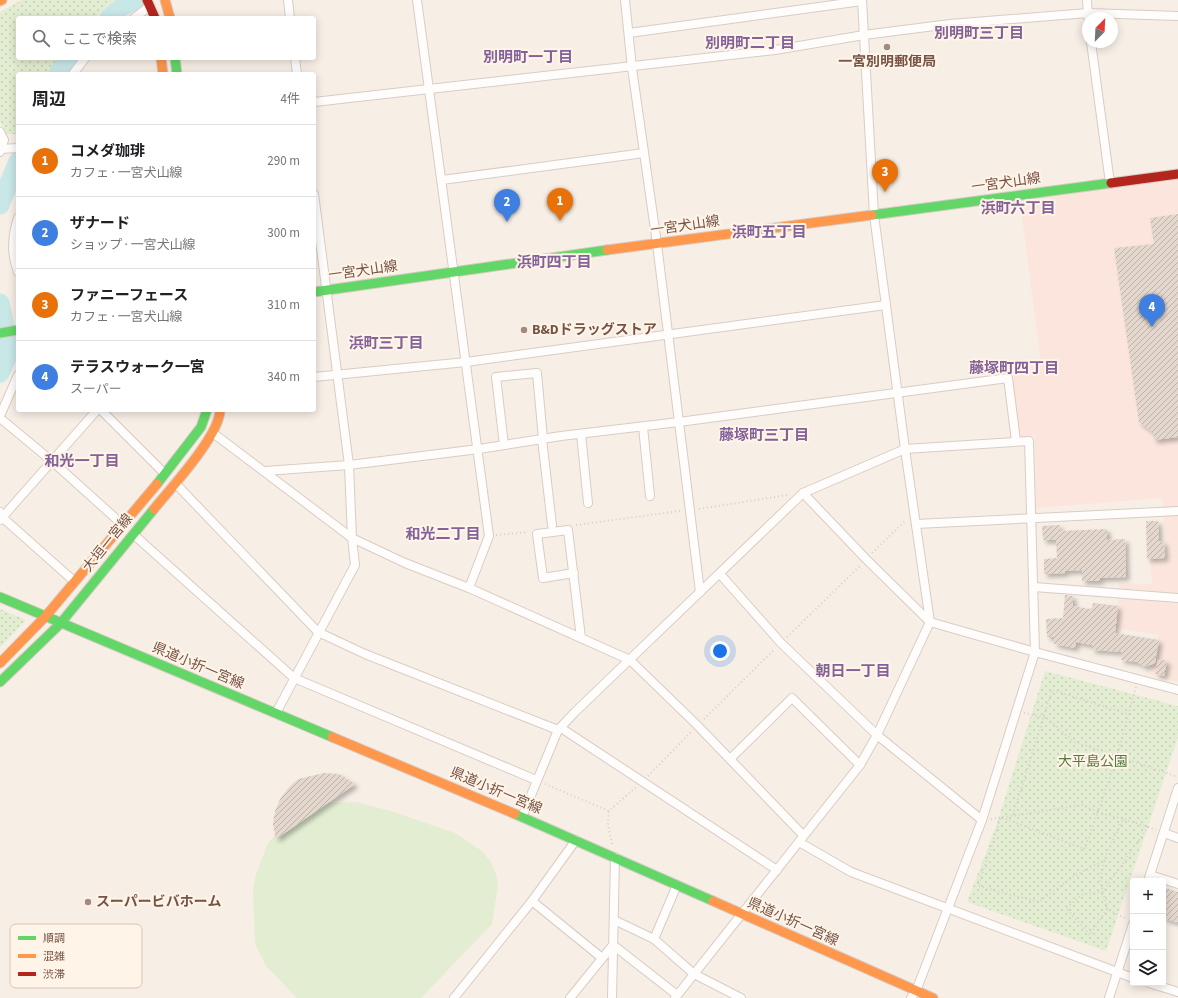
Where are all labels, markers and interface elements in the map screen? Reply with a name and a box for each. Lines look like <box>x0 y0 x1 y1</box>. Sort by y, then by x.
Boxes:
north arrow <box>1082 12 1118 48</box>
search box <box>16 16 316 60</box>
district label: 別明町三丁目 <box>934 23 1024 44</box>
icon: search <box>30 27 52 49</box>
text: ここで検索 <box>62 29 137 50</box>
district label: 別明町二丁目 <box>705 33 795 54</box>
marker: 一宮別明郵便局 <box>882 42 892 52</box>
district label: 別明町一丁目 <box>483 47 573 68</box>
place label: 一宮別明郵便局 <box>838 52 936 72</box>
text: 周辺 <box>32 88 66 112</box>
text: 4件 <box>281 90 300 108</box>
text: コメダ珈琲 <box>70 141 145 162</box>
text: 1 <box>42 152 48 170</box>
text: 290 m <box>267 152 300 170</box>
pin: 3 <box>872 159 898 192</box>
text: カフェ · 一宮犬山線 <box>70 164 182 182</box>
street label: 一宮犬山線 <box>970 168 1042 198</box>
pin: 1 <box>547 188 573 221</box>
pin: 2 <box>494 189 520 222</box>
district label: 浜町六丁目 <box>980 198 1056 219</box>
street label: 一宮犬山線 <box>649 211 721 241</box>
text: ザナード <box>70 213 130 234</box>
district label: 浜町五丁目 <box>731 222 807 243</box>
text: 2 <box>42 224 48 242</box>
text: 300 m <box>267 224 300 242</box>
text: ショップ · 一宮犬山線 <box>70 236 195 254</box>
district label: 浜町四丁目 <box>516 252 592 273</box>
street label: 一宮犬山線 <box>327 256 399 286</box>
text: ファニーフェース <box>70 285 188 306</box>
pin: 4 <box>1139 294 1165 327</box>
text: 3 <box>42 296 48 314</box>
text: 310 m <box>267 296 300 314</box>
text: カフェ · 一宮犬山線 <box>70 308 182 326</box>
place label: B&Dドラッグストア <box>532 320 657 340</box>
marker: B&Dドラッグストア <box>519 325 529 335</box>
district label: 浜町三丁目 <box>348 333 424 354</box>
text: テラスウォーク一宮 <box>70 357 205 378</box>
district label: 藤塚町四丁目 <box>969 358 1059 379</box>
text: 4 <box>42 368 48 386</box>
text: 340 m <box>267 368 300 386</box>
text: スーパー <box>70 380 122 398</box>
district label: 藤塚町三丁目 <box>719 425 809 446</box>
district label: 和光一丁目 <box>44 451 120 472</box>
street label: 大垣一宮線 <box>78 510 138 576</box>
district label: 和光二丁目 <box>405 524 481 545</box>
street label: 県道小折一宮線 <box>149 638 247 694</box>
your location <box>710 641 730 661</box>
district label: 朝日一丁目 <box>815 661 891 682</box>
park label: 大平島公園 <box>1058 752 1128 772</box>
street label: 県道小折一宮線 <box>447 763 545 819</box>
map controls <box>1130 878 1166 986</box>
button: + <box>1130 878 1166 914</box>
place label: スーパービバホーム <box>96 892 221 912</box>
street label: 県道小折一宮線 <box>744 893 842 951</box>
marker: スーパービバホーム <box>83 897 93 907</box>
button: − <box>1130 914 1166 950</box>
legend <box>10 924 142 988</box>
text: 順調 <box>43 931 65 946</box>
text: 混雑 <box>43 949 65 964</box>
button: layers <box>1130 950 1166 986</box>
text: 渋滞 <box>43 967 65 982</box>

